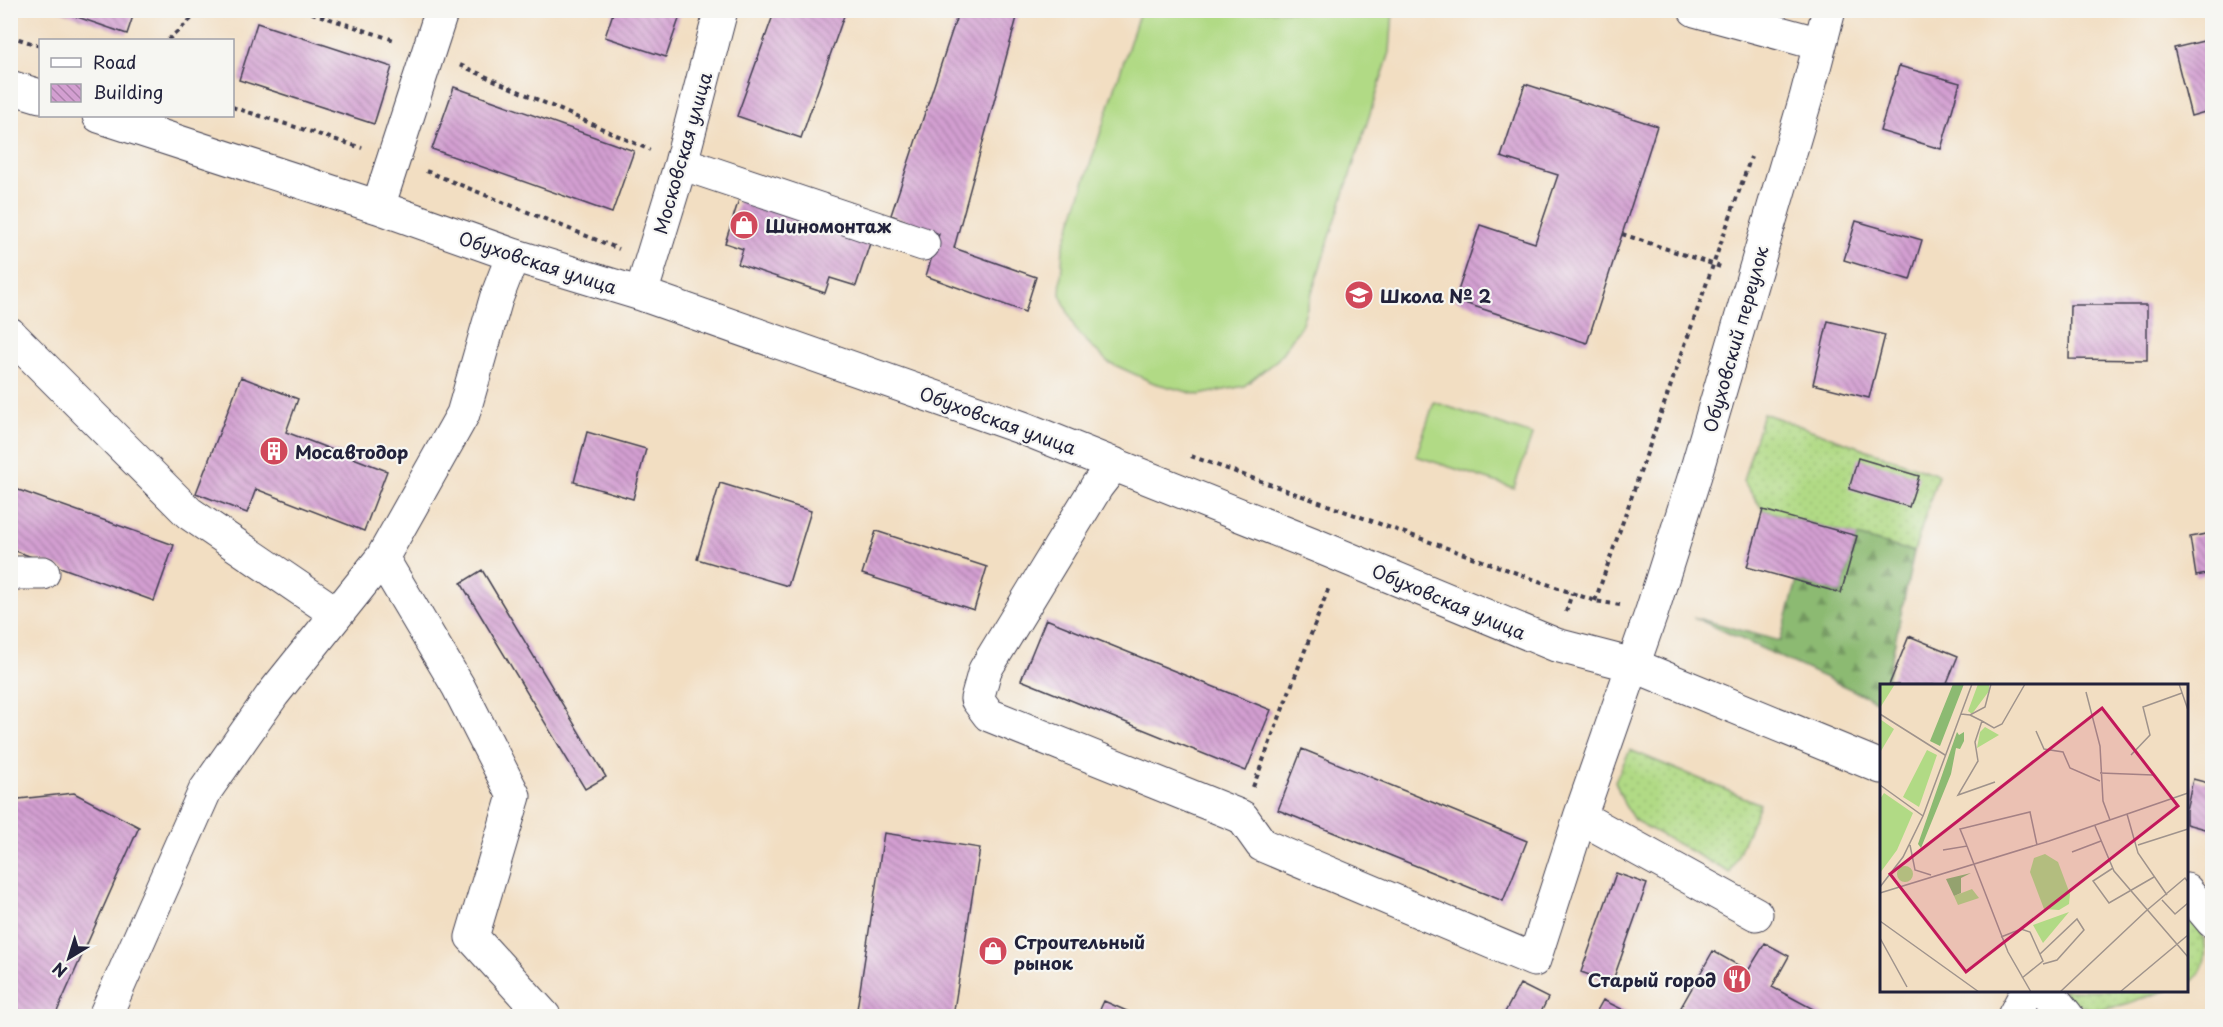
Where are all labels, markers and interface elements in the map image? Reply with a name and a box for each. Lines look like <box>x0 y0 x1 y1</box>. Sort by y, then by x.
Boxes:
legend <box>39 39 234 117</box>
text: Road <box>93 48 137 75</box>
street label: Московская улица <box>646 68 718 237</box>
text: Building <box>93 78 163 105</box>
shop icon: Шиномонтаж <box>728 209 760 241</box>
place label: Шиномонтаж <box>765 212 892 239</box>
street label: Обуховская улица <box>455 224 621 301</box>
street label: Обуховский переулок <box>1695 242 1775 435</box>
school or university icon: Школа № 2 <box>1343 279 1375 311</box>
place label: Школа № 2 <box>1380 282 1491 309</box>
street label: Обуховская улица <box>916 379 1081 461</box>
building icon: Мосавтодор <box>258 435 290 467</box>
place label: Мосавтодор <box>295 438 408 465</box>
street label: Обуховская улица <box>1368 556 1531 646</box>
inset map <box>1880 684 2187 991</box>
north arrow <box>39 928 99 988</box>
place label: Строительный рынок <box>1014 928 1145 976</box>
shop icon: Строительный рынок <box>977 935 1009 967</box>
text: N <box>47 957 72 984</box>
restaurant icon: Старый город <box>1721 963 1753 995</box>
place label: Старый город <box>1588 966 1716 993</box>

